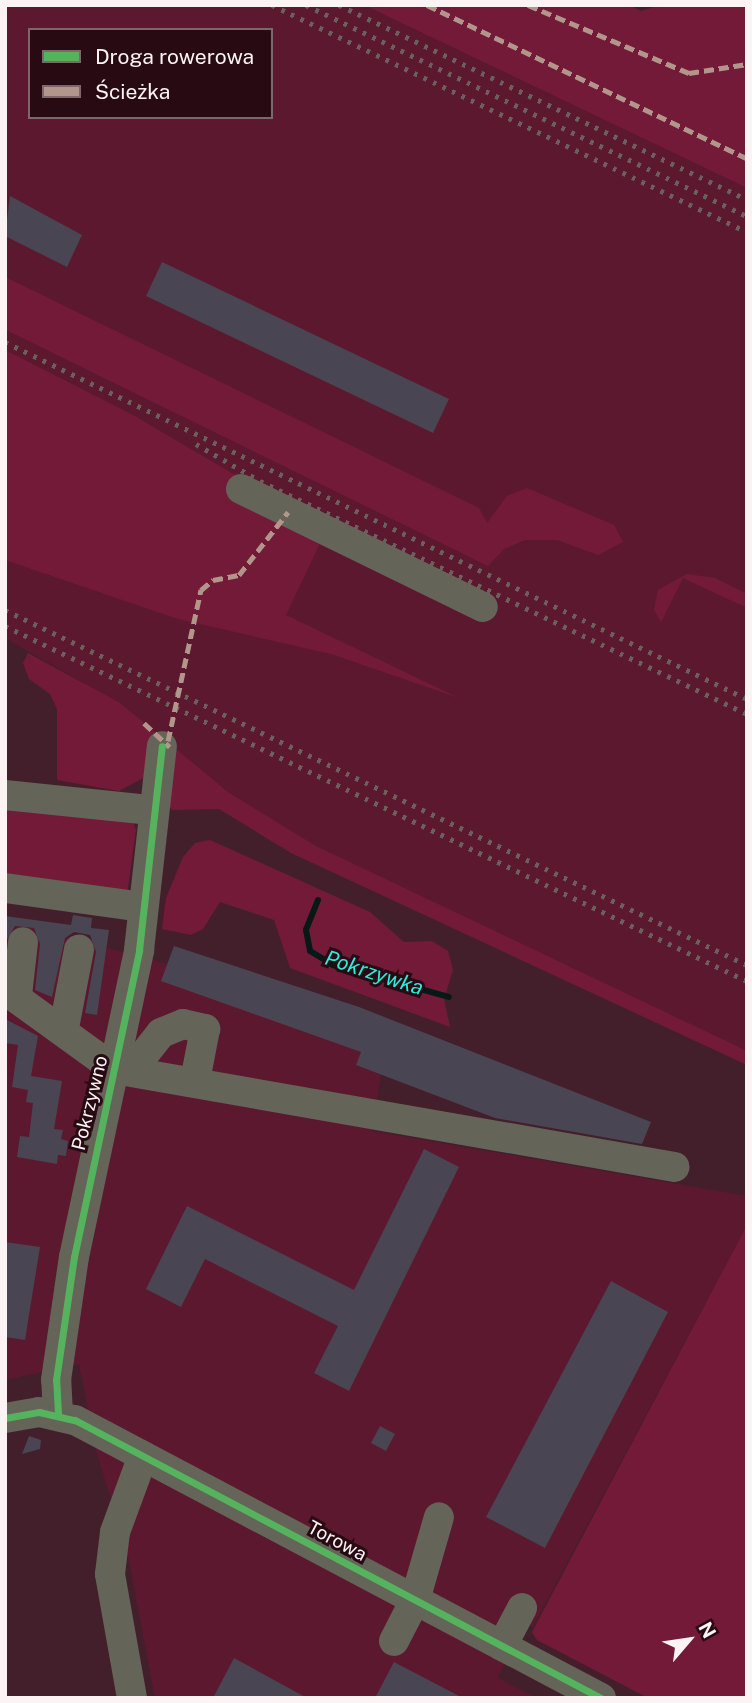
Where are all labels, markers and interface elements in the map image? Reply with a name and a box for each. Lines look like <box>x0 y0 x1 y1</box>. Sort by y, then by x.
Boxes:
legend <box>28 28 273 119</box>
text: Droga rowerowa <box>95 44 254 69</box>
text: Ścieżka <box>95 79 170 104</box>
water label: Pokrzywka <box>322 945 426 1001</box>
street label: Pokrzywno <box>67 1053 113 1153</box>
street label: Torowa <box>304 1516 370 1566</box>
north arrow <box>654 1605 724 1675</box>
text: N <box>694 1618 721 1642</box>

